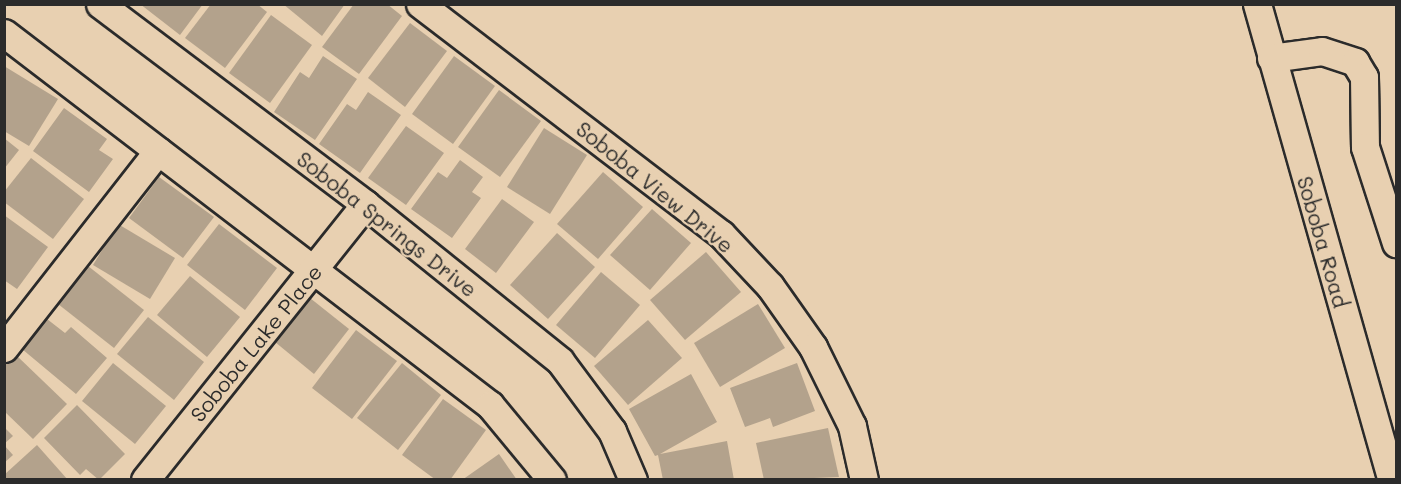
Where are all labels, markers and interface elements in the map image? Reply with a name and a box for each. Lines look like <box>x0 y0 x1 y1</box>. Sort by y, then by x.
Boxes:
street label: Soboba View Drive <box>571 116 739 258</box>
street label: Soboba Springs Drive <box>292 146 482 302</box>
street label: Soboba Road <box>1292 173 1354 311</box>
street label: Soboba Lake Place <box>185 259 327 427</box>

